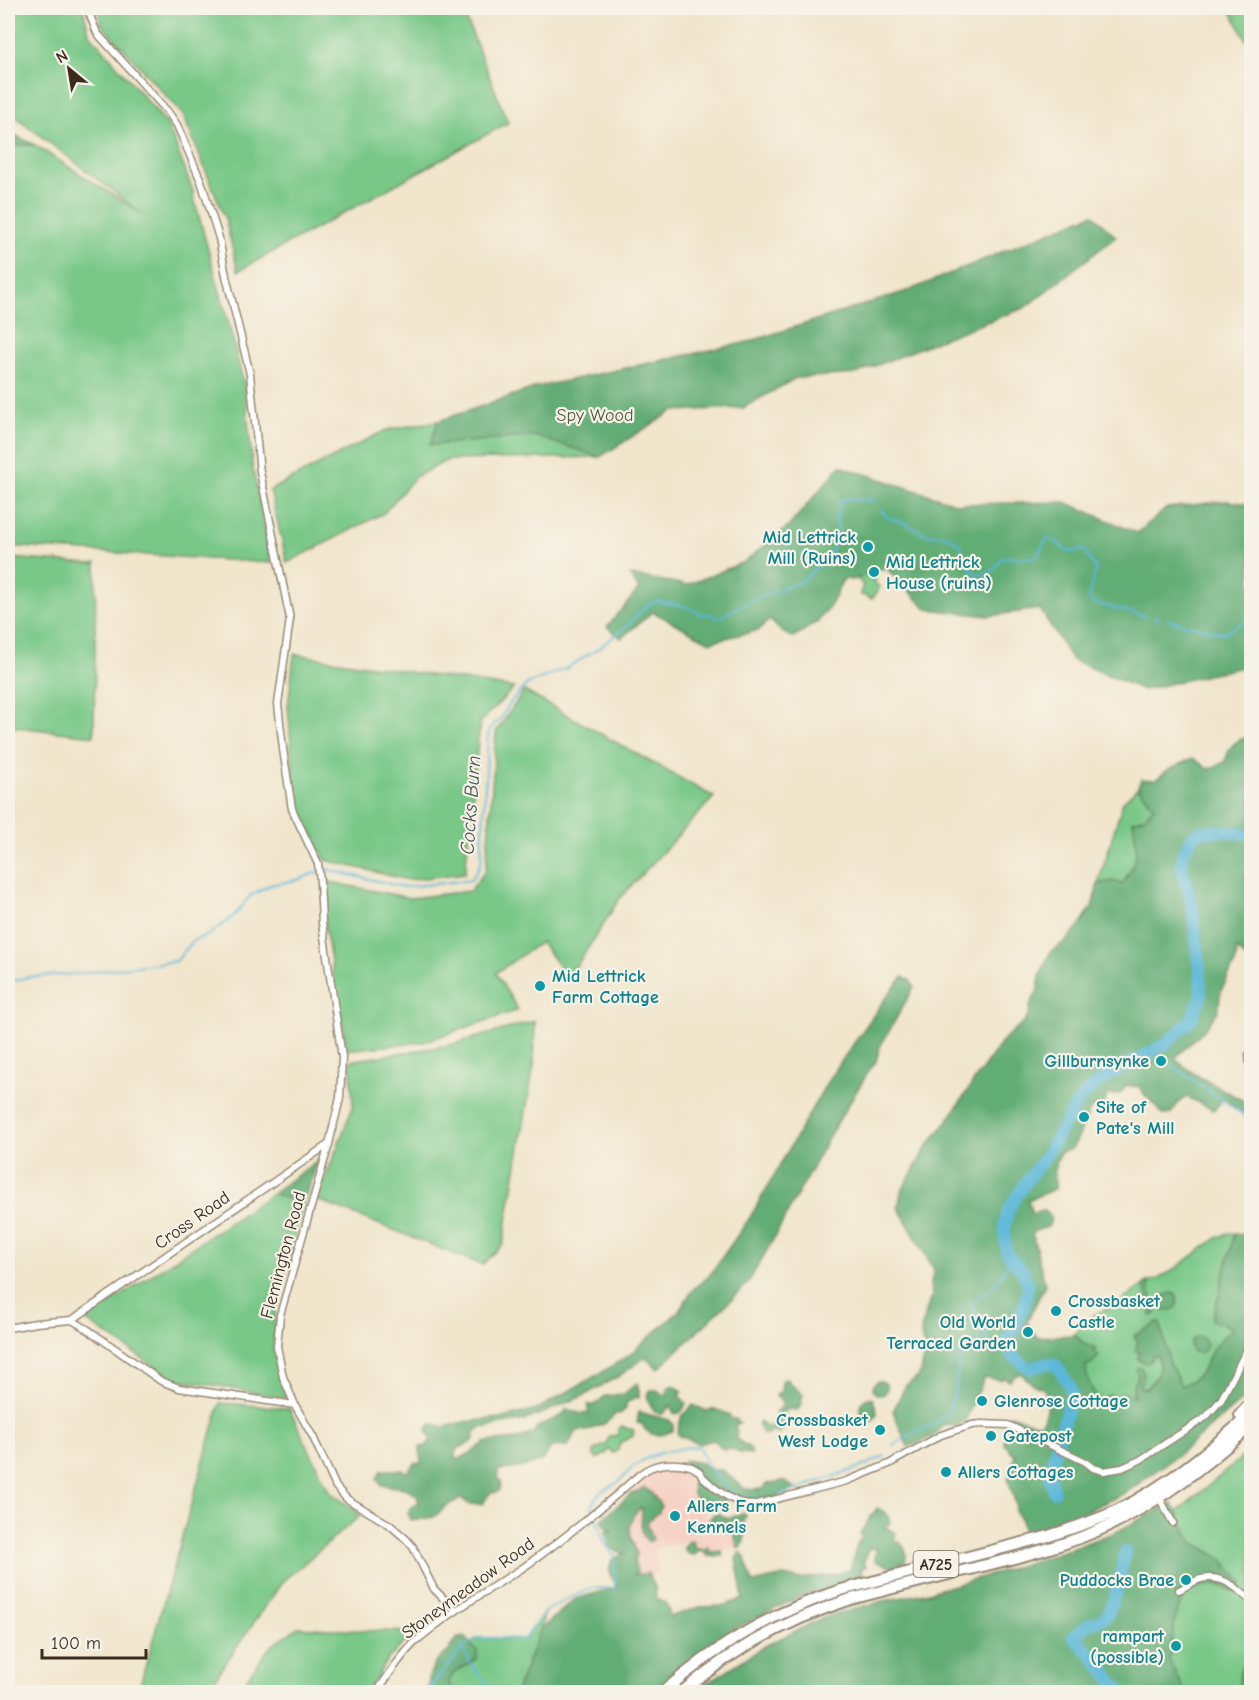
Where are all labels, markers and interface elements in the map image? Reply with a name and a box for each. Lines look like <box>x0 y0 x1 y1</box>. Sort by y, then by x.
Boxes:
north arrow <box>39 39 99 99</box>
text: N <box>53 46 71 67</box>
park label: Spy Wood <box>557 405 633 426</box>
place label: Mid Lettrick Mill (Ruins) <box>763 527 856 569</box>
marker: Mid Lettrick Mill (Ruins) <box>861 540 875 554</box>
place label: Mid Lettrick House (ruins) <box>886 552 992 594</box>
marker: Mid Lettrick House (ruins) <box>867 565 881 579</box>
water label: Cocks Burn <box>456 755 485 855</box>
place label: Mid Lettrick Farm Cottage <box>552 966 659 1008</box>
marker: Mid Lettrick Farm Cottage <box>533 979 547 993</box>
place label: Gillburnsynke <box>1045 1051 1149 1072</box>
marker: Gillburnsynke <box>1154 1054 1168 1068</box>
place label: Site of Pate's Mill <box>1096 1097 1175 1139</box>
marker: Site of Pate's Mill <box>1077 1110 1091 1124</box>
street label: Cross Road <box>151 1187 234 1254</box>
street label: Flemington Road <box>256 1189 311 1321</box>
place label: Crossbasket Castle <box>1068 1291 1161 1333</box>
marker: Crossbasket Castle <box>1049 1304 1063 1318</box>
place label: Old World Terraced Garden <box>886 1312 1016 1354</box>
marker: Old World Terraced Garden <box>1021 1325 1035 1339</box>
place label: Glenrose Cottage <box>994 1391 1128 1412</box>
marker: Glenrose Cottage <box>975 1394 989 1408</box>
place label: Crossbasket West Lodge <box>776 1410 869 1452</box>
marker: Crossbasket West Lodge <box>873 1423 887 1437</box>
place label: Gatepost <box>1003 1426 1072 1447</box>
marker: Gatepost <box>984 1429 998 1443</box>
place label: Allers Cottages <box>958 1462 1074 1483</box>
marker: Allers Cottages <box>939 1465 953 1479</box>
place label: Allers Farm Kennels <box>687 1496 777 1538</box>
marker: Allers Farm Kennels <box>668 1509 682 1523</box>
street label: Stoneymeadow Road <box>398 1533 539 1644</box>
road number: A725 <box>914 1551 958 1577</box>
place label: Puddocks Brae <box>1060 1570 1174 1591</box>
marker: Puddocks Brae <box>1179 1573 1193 1587</box>
scale bar <box>42 1622 146 1660</box>
place label: rampart (possible) <box>1090 1626 1165 1668</box>
text: 100 m <box>51 1633 101 1654</box>
marker: rampart (possible) <box>1169 1639 1183 1653</box>

